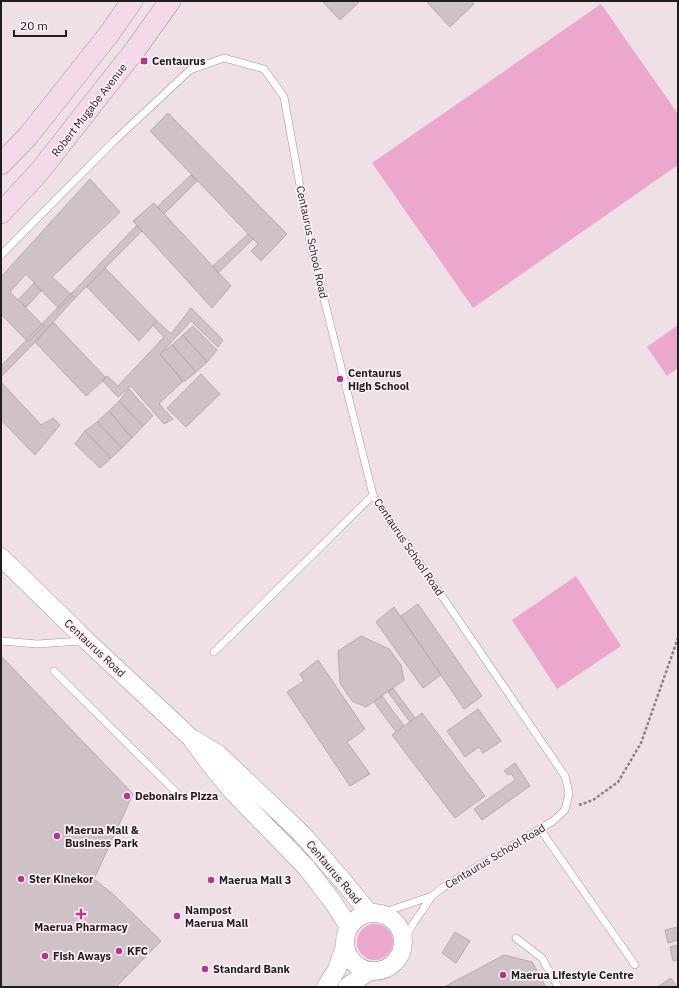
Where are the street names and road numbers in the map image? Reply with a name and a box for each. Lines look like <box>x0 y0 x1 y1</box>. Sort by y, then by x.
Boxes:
street label: Robert Mugabe Avenue <box>48 61 130 159</box>
street label: Centaurus School Road <box>293 184 331 300</box>
street label: Centaurus School Road <box>371 496 447 598</box>
street label: Centaurus Road <box>61 616 129 680</box>
street label: Centaurus School Road <box>442 820 548 892</box>
street label: Centaurus Road <box>303 837 365 907</box>

